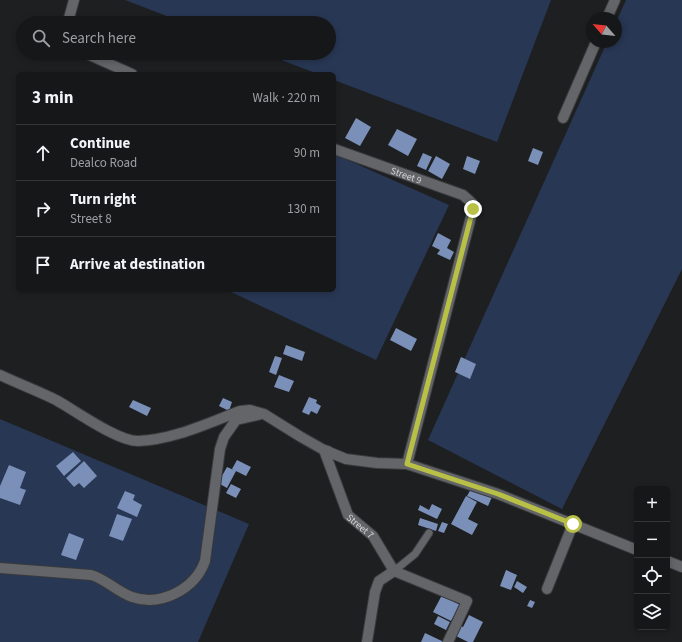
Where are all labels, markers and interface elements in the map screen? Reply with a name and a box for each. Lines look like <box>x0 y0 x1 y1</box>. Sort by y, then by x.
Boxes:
north arrow <box>586 12 622 48</box>
search box <box>16 16 336 60</box>
icon: search <box>30 27 52 49</box>
text: Search here <box>62 28 136 49</box>
text: 3 min <box>32 86 73 110</box>
text: Walk · 220 m <box>252 89 320 107</box>
text: Continue <box>70 133 130 154</box>
icon: ahead <box>32 142 54 164</box>
text: 90 m <box>294 144 320 162</box>
text: Dealco Road <box>70 154 137 172</box>
street label: Street 9 <box>389 164 424 188</box>
text: Turn right <box>70 189 136 210</box>
icon: right <box>32 198 54 220</box>
text: 130 m <box>287 200 320 218</box>
route end <box>464 200 482 218</box>
text: Street 8 <box>70 210 112 228</box>
icon: arrive <box>32 254 54 276</box>
text: Arrive at destination <box>70 254 205 275</box>
map controls <box>634 486 670 630</box>
button: + <box>634 486 670 522</box>
street label: Street 7 <box>343 511 377 542</box>
route start <box>564 515 582 533</box>
button: − <box>634 522 670 558</box>
button: locate <box>634 558 670 594</box>
button: layers <box>634 594 670 630</box>

